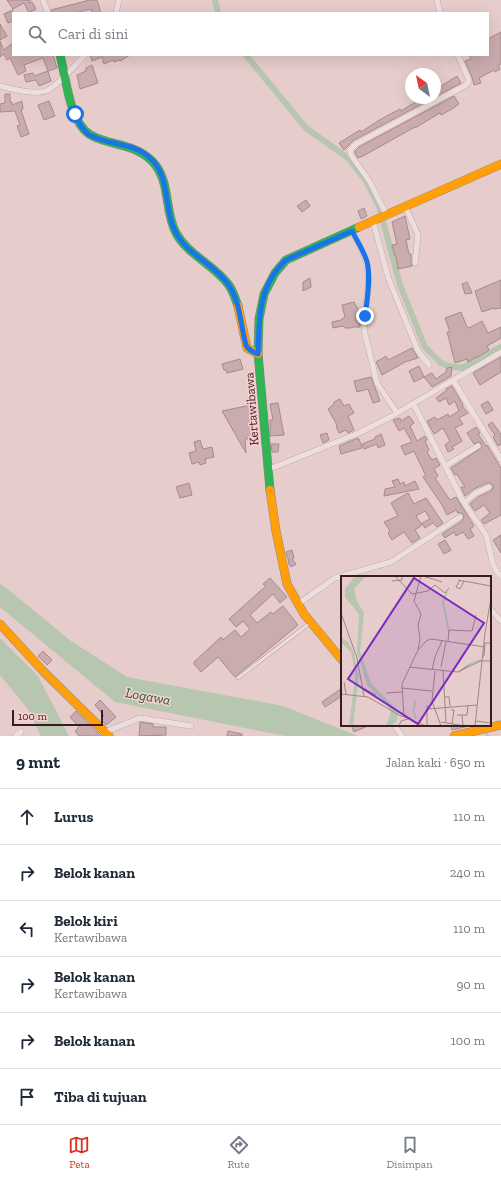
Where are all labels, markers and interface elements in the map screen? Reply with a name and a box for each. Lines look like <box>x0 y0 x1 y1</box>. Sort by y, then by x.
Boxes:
search box <box>12 12 489 56</box>
icon: search <box>26 23 48 45</box>
text: Cari di sini <box>58 25 128 43</box>
north arrow <box>405 68 441 104</box>
route start <box>66 105 84 123</box>
route end <box>356 307 374 325</box>
street label: Kertawibawa <box>241 371 262 446</box>
inset map <box>341 576 491 726</box>
water label: Logawa <box>124 684 172 709</box>
scale bar <box>12 708 103 727</box>
text: 100 m <box>18 710 47 723</box>
text: 9 mnt <box>16 752 60 772</box>
text: Jalan kaki · 650 m <box>386 755 485 770</box>
icon: ahead <box>16 806 38 828</box>
text: Lurus <box>54 808 93 826</box>
text: 110 m <box>453 809 485 824</box>
icon: right <box>16 862 38 884</box>
text: Belok kanan <box>54 864 135 882</box>
text: 240 m <box>450 865 485 880</box>
text: Belok kiri <box>54 912 118 930</box>
icon: left <box>16 918 38 940</box>
text: 110 m <box>453 921 485 936</box>
text: Kertawibawa <box>54 930 127 945</box>
text: Belok kanan <box>54 968 135 986</box>
icon: right <box>16 974 38 996</box>
text: 90 m <box>456 977 485 992</box>
text: Kertawibawa <box>54 986 127 1001</box>
icon: right <box>16 1030 38 1052</box>
text: Belok kanan <box>54 1032 135 1050</box>
text: 100 m <box>451 1033 485 1048</box>
icon: arrive <box>16 1086 38 1108</box>
text: Tiba di tujuan <box>54 1088 147 1106</box>
tab: Peta <box>68 1134 90 1171</box>
tab: Rute <box>227 1134 250 1171</box>
tab: Disimpan <box>387 1134 433 1171</box>

